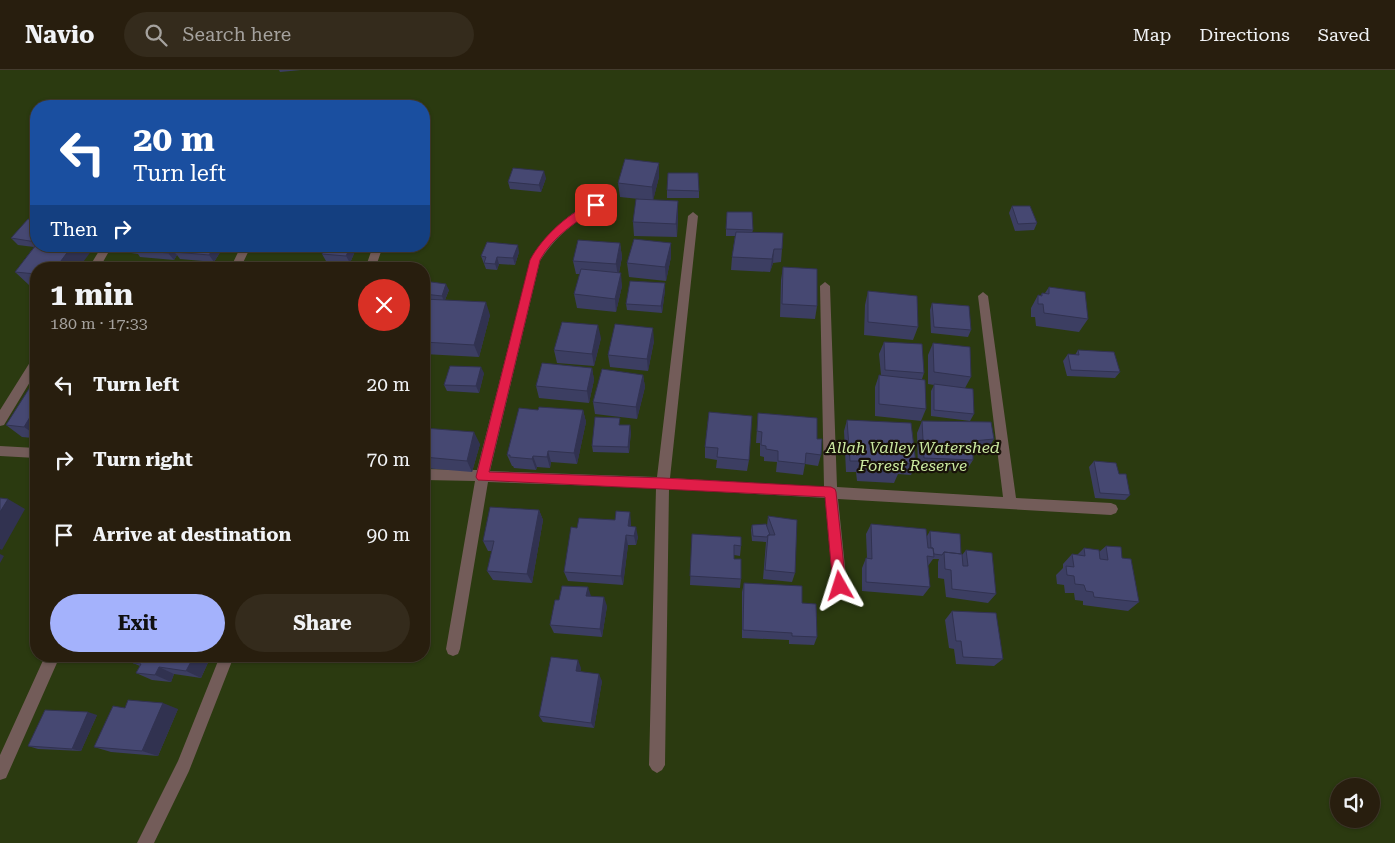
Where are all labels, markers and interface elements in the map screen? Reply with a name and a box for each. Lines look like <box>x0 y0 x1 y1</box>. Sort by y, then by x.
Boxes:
search box <box>124 12 474 57</box>
text: Navio <box>25 21 94 49</box>
icon: search <box>142 21 170 49</box>
text: Search here <box>182 23 291 46</box>
text: Map <box>1133 24 1171 45</box>
text: Directions <box>1199 24 1290 45</box>
text: Saved <box>1318 24 1370 45</box>
text: 20 m <box>133 119 215 160</box>
icon: left <box>50 120 115 185</box>
text: Turn left <box>133 161 226 186</box>
pin <box>575 184 617 226</box>
icon: arrive <box>582 191 610 219</box>
icon: right <box>108 215 136 243</box>
text: Then <box>50 218 98 241</box>
text: 1 min <box>50 277 133 312</box>
button: close <box>358 279 410 331</box>
text: 180 m · 17:33 <box>50 314 148 333</box>
icon: left <box>50 371 78 399</box>
text: Turn left <box>93 373 179 396</box>
text: 20 m <box>367 373 410 396</box>
park label: Allah Valley Watershed Forest Reserve <box>825 438 1000 475</box>
icon: right <box>50 446 78 474</box>
text: Turn right <box>93 448 193 471</box>
text: 70 m <box>367 448 410 471</box>
icon: arrive <box>50 521 78 549</box>
text: Arrive at destination <box>93 523 291 546</box>
text: 90 m <box>367 523 410 546</box>
position arrow <box>813 559 865 611</box>
button: Exit <box>50 594 225 652</box>
button: Share <box>235 594 410 652</box>
map controls <box>1330 778 1380 828</box>
button: sound <box>1330 778 1380 828</box>

